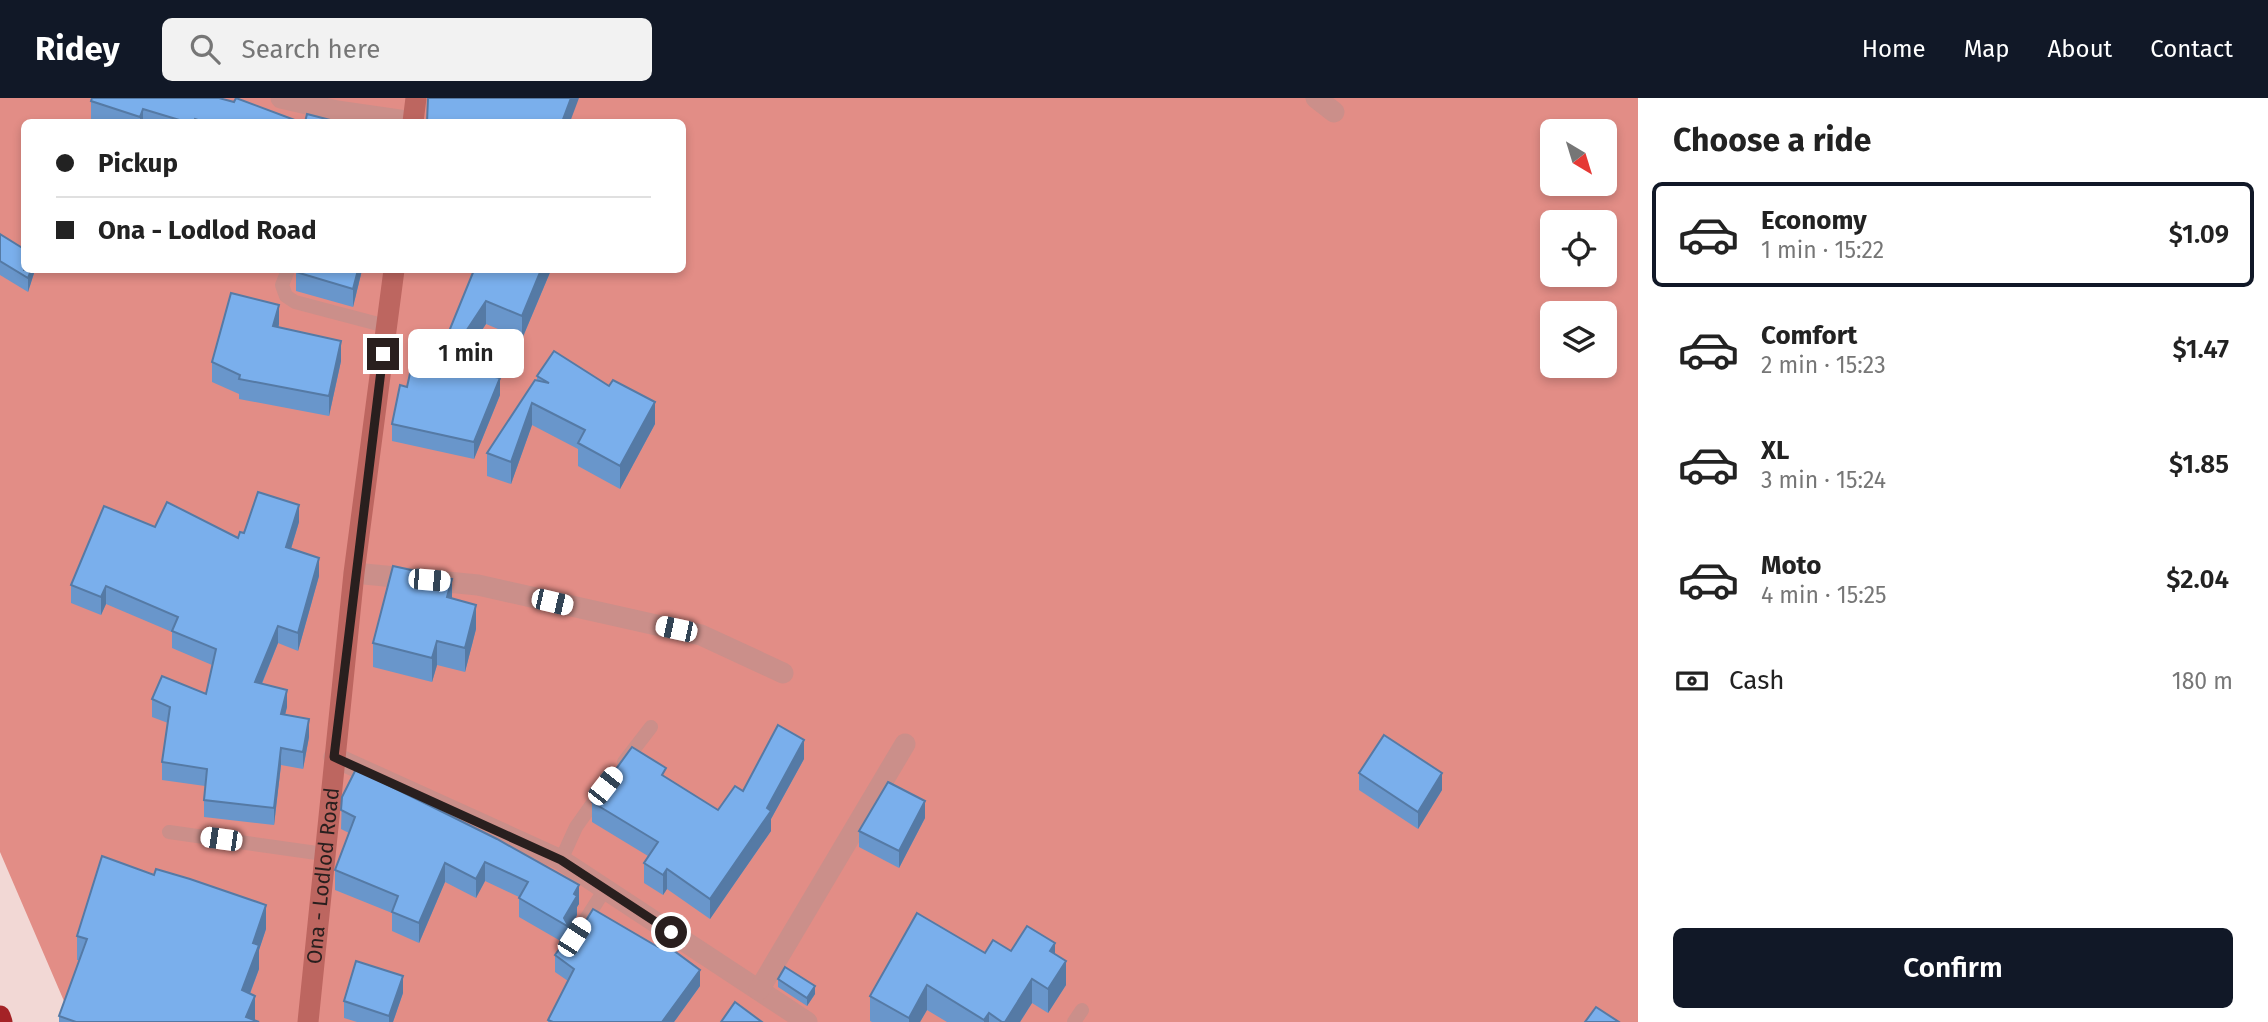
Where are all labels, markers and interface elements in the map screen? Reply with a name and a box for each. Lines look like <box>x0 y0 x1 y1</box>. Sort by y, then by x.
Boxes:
search box <box>162 18 652 81</box>
text: Ridey <box>35 29 120 69</box>
icon: search <box>186 30 224 68</box>
text: Search here <box>242 34 380 65</box>
text: Home <box>1862 35 1926 63</box>
text: Map <box>1964 35 2010 63</box>
text: About <box>2048 35 2112 63</box>
text: Contact <box>2150 35 2233 63</box>
north arrow <box>1540 119 1617 196</box>
map controls <box>1540 119 1617 378</box>
text: Choose a ride <box>1673 121 1871 159</box>
text: Pickup <box>98 148 178 179</box>
icon: car <box>1677 203 1740 266</box>
text: Economy <box>1761 205 1867 236</box>
button: locate <box>1540 210 1617 287</box>
text: Ona - Lodlod Road <box>98 215 317 246</box>
text: $1.09 <box>2169 219 2229 250</box>
text: 1 min · 15:22 <box>1761 236 1884 264</box>
button: layers <box>1540 301 1617 378</box>
icon: car <box>1677 318 1740 381</box>
text: Comfort <box>1761 320 1857 351</box>
callout: 1 min <box>408 330 523 378</box>
text: $1.47 <box>2172 334 2229 365</box>
route end <box>367 338 399 370</box>
text: 1 min <box>438 339 494 367</box>
text: 2 min · 15:23 <box>1761 351 1886 379</box>
icon: car <box>1677 433 1740 496</box>
text: XL <box>1761 435 1789 466</box>
text: $1.85 <box>2169 449 2229 480</box>
text: 3 min · 15:24 <box>1761 466 1886 494</box>
icon: car <box>1677 548 1740 611</box>
text: Moto <box>1761 550 1821 581</box>
text: $2.04 <box>2166 564 2229 595</box>
car <box>408 568 451 592</box>
text: 4 min · 15:25 <box>1761 581 1887 609</box>
car <box>530 587 575 617</box>
car <box>654 614 699 644</box>
icon: cash <box>1673 662 1711 700</box>
text: Cash <box>1729 665 1785 696</box>
text: 180 m <box>2172 667 2233 695</box>
car <box>584 763 627 809</box>
street label: Ona - Lodlod Road <box>301 786 345 965</box>
car <box>199 826 244 852</box>
car <box>554 914 595 960</box>
route start <box>655 916 687 948</box>
button: Confirm <box>1673 928 2233 1008</box>

